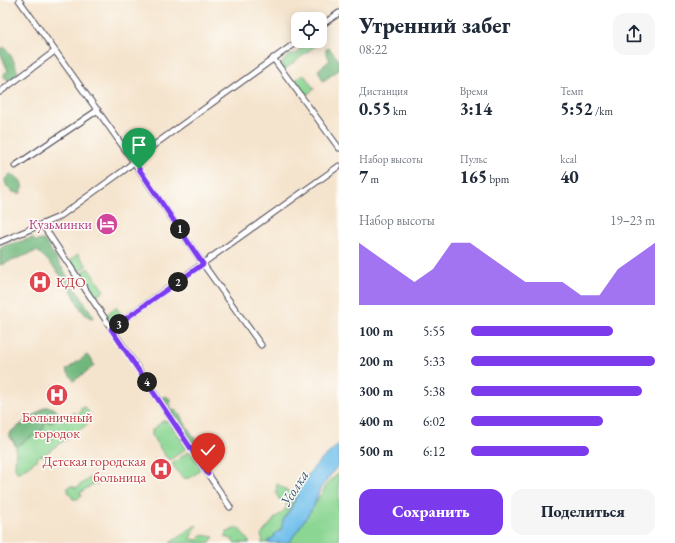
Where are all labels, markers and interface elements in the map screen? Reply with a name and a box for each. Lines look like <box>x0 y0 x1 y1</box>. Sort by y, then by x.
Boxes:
text: Утренний забег <box>359 11 510 40</box>
map controls <box>291 12 327 48</box>
button: locate <box>291 12 327 48</box>
button: share <box>613 13 655 55</box>
text: 08:22 <box>359 41 387 58</box>
text: Дистанция <box>359 84 408 98</box>
text: Время <box>460 84 488 98</box>
text: Темп <box>560 84 583 98</box>
text: 0.55 <box>359 98 391 120</box>
text: 3:14 <box>460 98 492 120</box>
text: 5:52 <box>560 98 593 120</box>
text: km <box>391 104 407 118</box>
text: /km <box>593 104 613 118</box>
pin <box>122 128 156 169</box>
icon: arrive <box>128 134 150 156</box>
text: Набор высоты <box>359 152 423 166</box>
text: Пульс <box>460 152 488 166</box>
text: kcal <box>560 152 577 166</box>
text: 7 <box>359 166 368 188</box>
text: 165 <box>460 166 487 188</box>
text: 40 <box>560 166 579 188</box>
text: m <box>368 172 379 186</box>
text: bpm <box>487 172 509 186</box>
hotel icon: Кузьминки <box>94 211 120 237</box>
text: Набор высоты <box>359 212 435 229</box>
text: 19–23 m <box>610 212 655 229</box>
place label: Кузьминки <box>29 215 93 233</box>
pin: 1 <box>170 219 190 239</box>
text: 1 <box>177 222 183 236</box>
hospital icon: КДО <box>27 269 53 295</box>
pin: 2 <box>168 272 188 292</box>
place label: КДО <box>56 273 86 291</box>
text: 2 <box>175 275 181 289</box>
pin: 3 <box>109 314 129 334</box>
text: 3 <box>116 317 122 331</box>
text: 100 m <box>359 323 393 340</box>
text: 5:55 <box>423 323 445 340</box>
text: 200 m <box>359 353 393 370</box>
text: 5:33 <box>423 353 445 370</box>
pin: 4 <box>137 372 157 392</box>
text: 4 <box>144 375 150 389</box>
hospital icon: Больничный городок <box>44 382 70 408</box>
text: 300 m <box>359 383 393 400</box>
text: 5:38 <box>423 383 445 400</box>
place label: Больничный городок <box>21 408 93 442</box>
text: 400 m <box>359 413 393 430</box>
text: 6:02 <box>423 413 445 430</box>
pin <box>191 433 225 474</box>
icon: check <box>197 439 219 461</box>
text: 500 m <box>359 443 393 460</box>
text: 6:12 <box>423 443 445 460</box>
place label: Детская городская больница <box>42 452 146 486</box>
hospital icon: Детская городская больница <box>148 456 174 482</box>
water label: Усолка <box>276 466 312 510</box>
button: Сохранить <box>359 489 503 535</box>
button: Поделиться <box>511 489 655 535</box>

